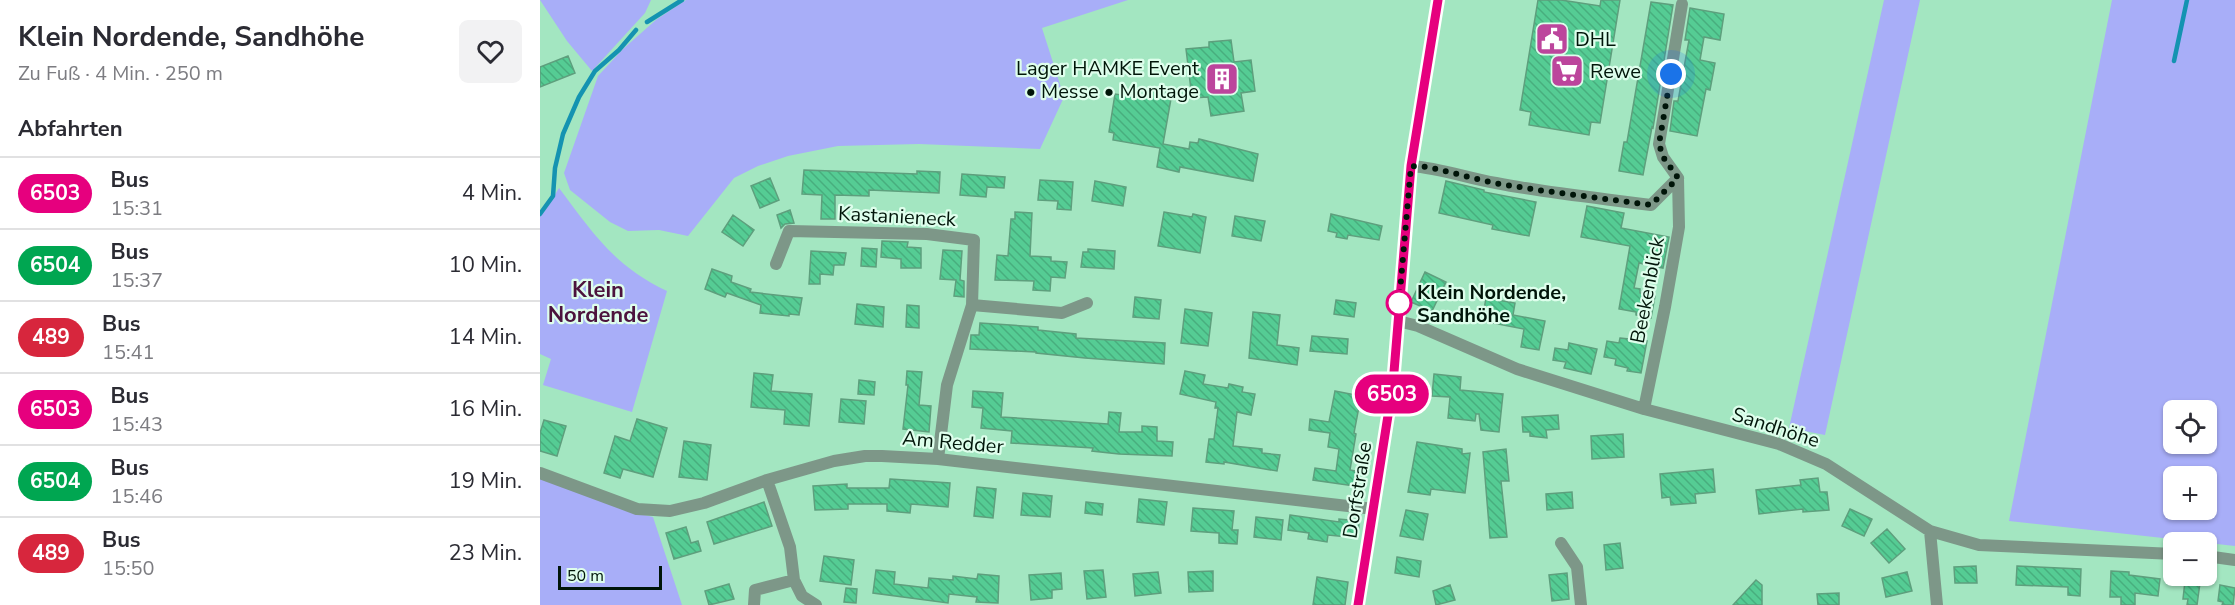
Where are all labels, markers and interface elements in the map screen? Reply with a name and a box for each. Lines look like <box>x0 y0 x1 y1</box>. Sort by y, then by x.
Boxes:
text: Klein Nordende, Sandhöhe <box>18 18 365 56</box>
button: heart <box>459 20 522 83</box>
public building icon: DHL <box>1534 21 1570 57</box>
place label: DHL <box>1575 26 1616 53</box>
supermarket icon: Rewe <box>1549 53 1585 89</box>
place label: Lager HAMKE Event • Messe • Montage <box>1016 55 1200 105</box>
place label: Rewe <box>1590 58 1641 85</box>
your location <box>1656 59 1686 89</box>
text: Zu Fuß · 4 Min. · 250 m <box>18 60 223 87</box>
building icon: Lager HAMKE Event • Messe • Montage <box>1204 61 1240 97</box>
text: Abfahrten <box>18 114 123 144</box>
text: Bus <box>110 165 149 195</box>
text: 4 Min. <box>462 178 522 208</box>
text: 6503 <box>30 179 80 207</box>
text: 15:31 <box>110 195 163 222</box>
street label: Kastanieneck <box>837 200 958 233</box>
street label: Beekenblick <box>1624 234 1671 346</box>
text: Bus <box>110 237 149 267</box>
text: 10 Min. <box>449 250 522 280</box>
text: 6504 <box>30 251 80 279</box>
text: 15:37 <box>110 267 163 294</box>
district label: Klein Nordende <box>548 275 648 330</box>
place label: Klein Nordende, Sandhöhe <box>1417 279 1566 329</box>
marker: Klein Nordende, Sandhöhe <box>1386 290 1412 316</box>
text: Bus <box>102 309 141 339</box>
text: 14 Min. <box>449 322 522 352</box>
text: 489 <box>32 323 70 351</box>
text: 15:41 <box>102 339 155 366</box>
line badge: 6503 <box>1350 374 1434 414</box>
text: 6503 <box>1367 380 1417 408</box>
text: Bus <box>110 381 149 411</box>
text: 16 Min. <box>449 394 522 424</box>
text: 6503 <box>30 395 80 423</box>
map controls <box>2163 400 2217 586</box>
button: locate <box>2163 400 2217 454</box>
street label: Sandhöhe <box>1729 401 1823 454</box>
text: 15:43 <box>110 411 163 438</box>
street label: Am Redder <box>901 425 1005 460</box>
street label: Dorfstraße <box>1337 440 1378 540</box>
text: Bus <box>110 453 149 483</box>
text: 19 Min. <box>449 466 522 496</box>
button: + <box>2163 466 2217 520</box>
text: 6504 <box>30 467 80 495</box>
text: 15:46 <box>110 483 163 510</box>
text: Bus <box>102 525 141 555</box>
button: − <box>2163 532 2217 586</box>
text: 23 Min. <box>449 538 522 568</box>
text: 489 <box>32 539 70 567</box>
text: 15:50 <box>102 555 155 582</box>
scale bar <box>558 563 662 590</box>
text: 50 m <box>567 565 604 587</box>

